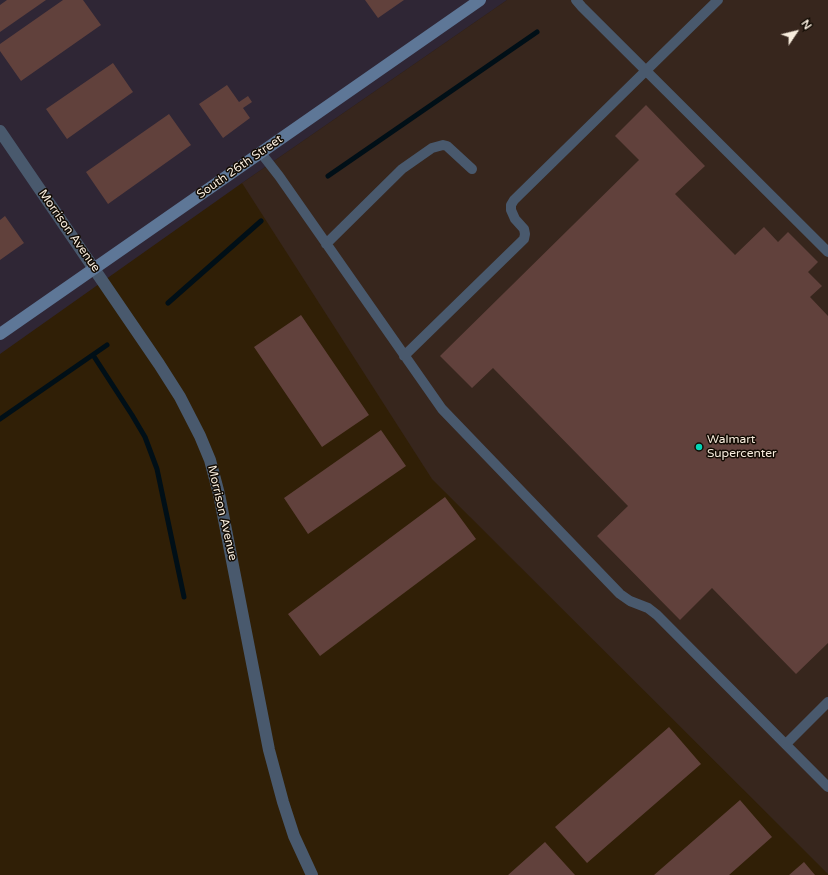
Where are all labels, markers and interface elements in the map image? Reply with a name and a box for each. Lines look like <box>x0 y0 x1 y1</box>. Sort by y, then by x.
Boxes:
north arrow <box>776 12 816 52</box>
text: N <box>798 17 814 32</box>
street label: South 26th Street <box>194 132 286 202</box>
street label: Morrison Avenue <box>35 187 103 275</box>
place label: Walmart Supercenter <box>707 433 777 461</box>
marker: Walmart Supercenter <box>694 442 704 452</box>
street label: Morrison Avenue <box>204 464 240 562</box>

